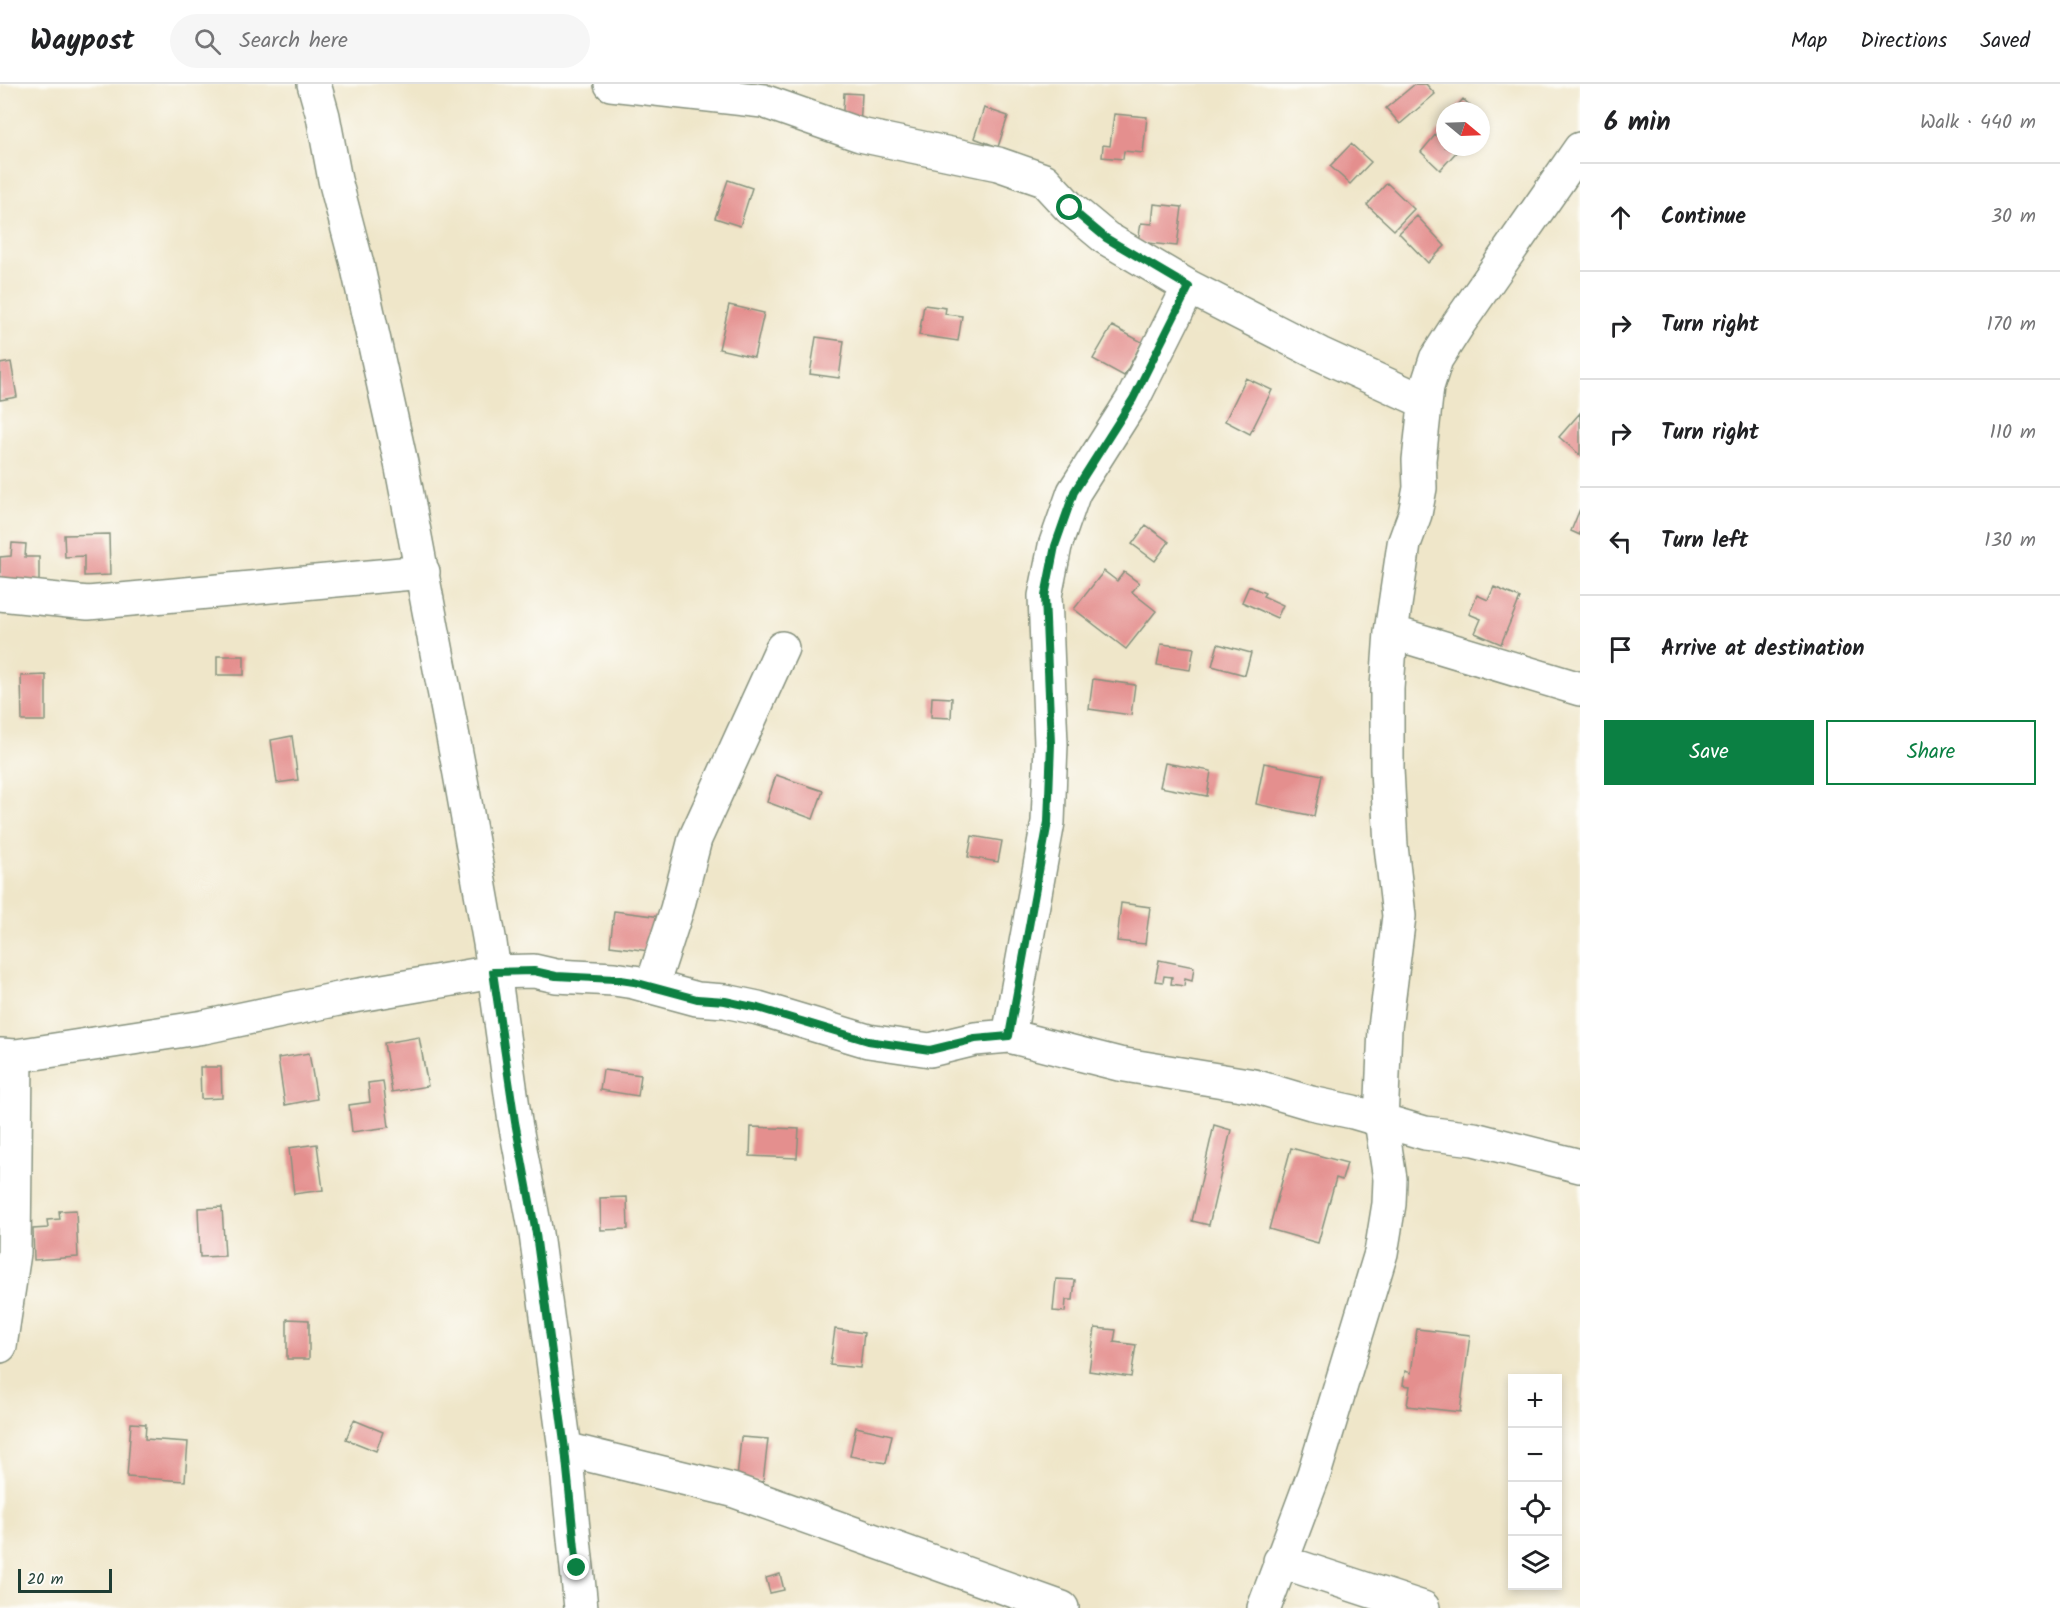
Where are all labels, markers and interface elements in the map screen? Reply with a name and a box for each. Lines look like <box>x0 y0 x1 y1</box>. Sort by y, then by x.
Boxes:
search box <box>170 14 590 68</box>
text: Waypost <box>30 19 134 64</box>
text: Search here <box>239 24 348 59</box>
icon: search <box>191 25 224 58</box>
text: Map <box>1791 25 1827 58</box>
text: Directions <box>1860 25 1947 58</box>
text: Saved <box>1980 25 2030 58</box>
north arrow <box>1436 102 1490 156</box>
text: 6 min <box>1604 102 1671 144</box>
text: Walk · 440 m <box>1920 107 2036 139</box>
route start <box>1056 194 1082 220</box>
text: Continue <box>1661 200 1746 235</box>
icon: ahead <box>1604 201 1637 234</box>
text: 30 m <box>1991 201 2036 233</box>
text: Turn right <box>1661 308 1759 343</box>
icon: right <box>1604 309 1637 342</box>
text: 170 m <box>1987 309 2036 341</box>
text: Turn right <box>1661 416 1759 451</box>
icon: right <box>1604 417 1637 450</box>
text: 110 m <box>1990 417 2036 449</box>
text: Turn left <box>1661 524 1748 559</box>
icon: left <box>1604 525 1637 558</box>
text: 130 m <box>1984 525 2036 557</box>
text: Arrive at destination <box>1661 632 1864 667</box>
icon: arrive <box>1604 633 1637 666</box>
button: Save <box>1604 720 1814 785</box>
button: Share <box>1826 720 2036 785</box>
map controls <box>1508 1374 1562 1590</box>
button: + <box>1508 1374 1562 1428</box>
button: − <box>1508 1428 1562 1482</box>
button: locate <box>1508 1482 1562 1536</box>
button: layers <box>1508 1536 1562 1590</box>
route end <box>563 1554 589 1580</box>
scale bar <box>18 1566 112 1594</box>
text: 20 m <box>27 1567 63 1592</box>

